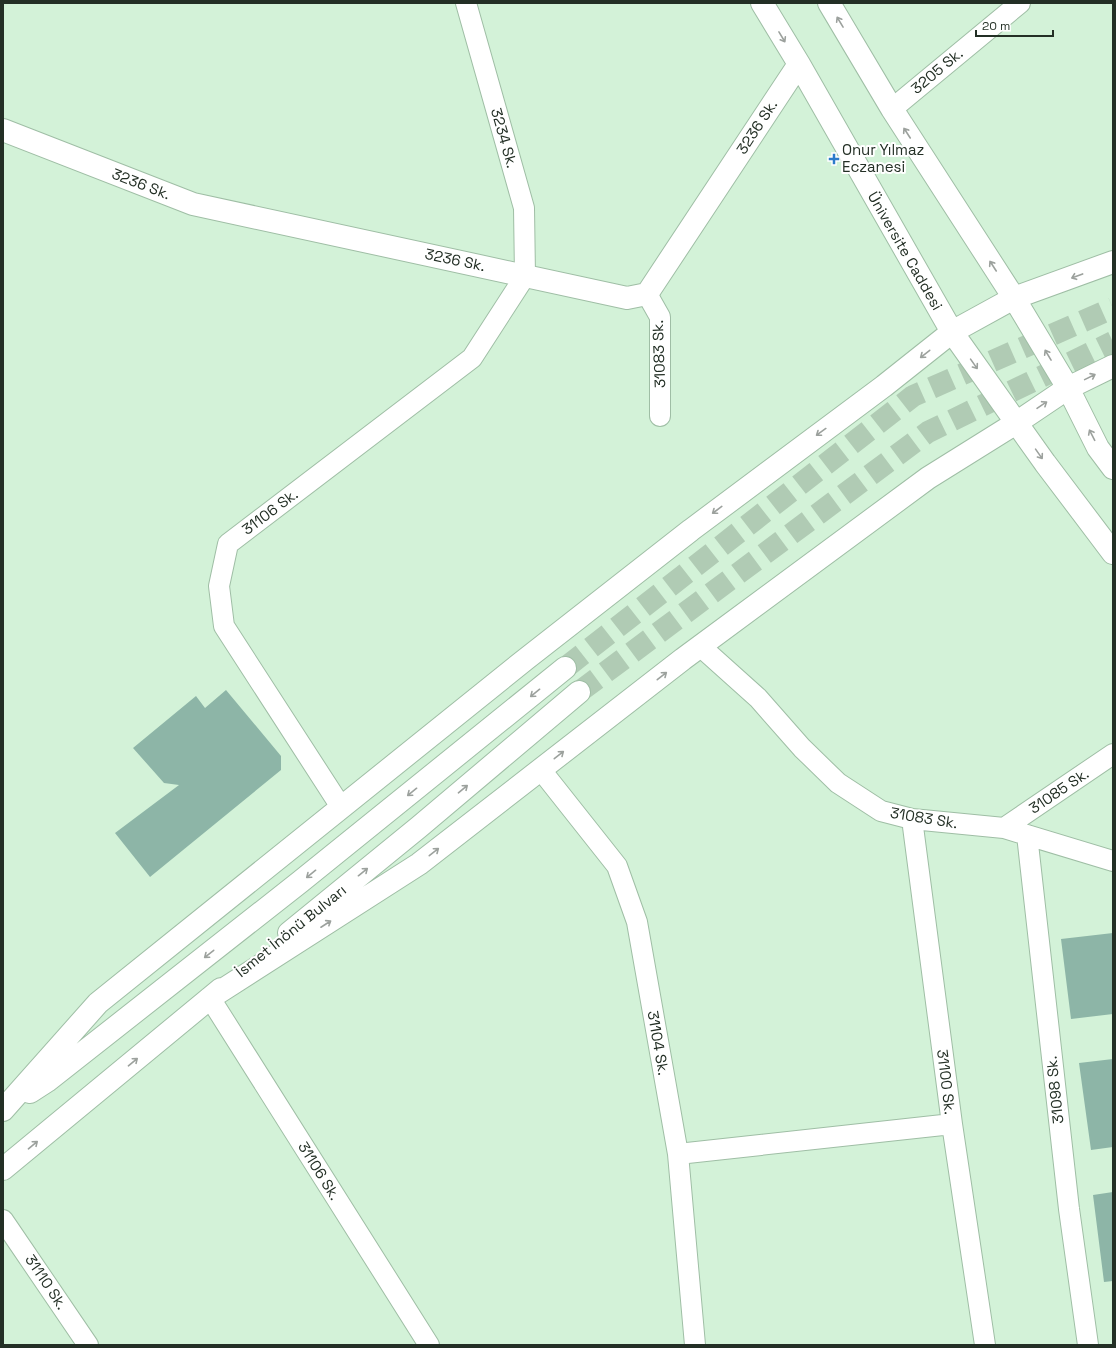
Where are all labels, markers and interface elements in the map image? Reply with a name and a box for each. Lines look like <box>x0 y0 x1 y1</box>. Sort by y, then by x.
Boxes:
scale bar <box>976 12 1053 38</box>
one-way arrow <box>835 16 843 28</box>
text: 20 m <box>982 18 1010 34</box>
one-way arrow <box>779 31 787 43</box>
street label: 3205 Sk. <box>907 44 966 98</box>
street label: 3236 Sk. <box>732 96 781 158</box>
street label: 3234 Sk. <box>487 106 522 170</box>
one-way arrow <box>903 128 911 139</box>
place label: Onur Yılmaz Eczanesi <box>842 140 924 176</box>
marker: Onur Yılmaz Eczanesi <box>829 154 839 164</box>
street label: 3236 Sk. <box>109 164 173 203</box>
street label: Üniversite Caddesi <box>864 188 947 313</box>
street label: 3236 Sk. <box>423 244 487 275</box>
one-way arrow <box>989 261 997 272</box>
one-way arrow <box>1071 272 1083 280</box>
street label: 31083 Sk. <box>648 320 669 388</box>
one-way arrow <box>919 349 930 358</box>
one-way arrow <box>1043 349 1051 361</box>
one-way arrow <box>970 358 978 369</box>
one-way arrow <box>1084 373 1096 380</box>
one-way arrow <box>1036 401 1048 409</box>
one-way arrow <box>816 428 827 436</box>
one-way arrow <box>1087 430 1095 442</box>
one-way arrow <box>1035 449 1043 460</box>
street label: 31106 Sk. <box>238 484 301 539</box>
one-way arrow <box>712 506 723 514</box>
one-way arrow <box>656 671 667 680</box>
one-way arrow <box>530 688 540 697</box>
one-way arrow <box>554 751 565 760</box>
street label: 31085 Sk. <box>1025 764 1092 817</box>
one-way arrow <box>458 785 469 794</box>
one-way arrow <box>407 788 418 797</box>
street label: 31083 Sk. <box>889 803 959 832</box>
one-way arrow <box>429 848 440 857</box>
one-way arrow <box>358 868 369 877</box>
one-way arrow <box>305 869 316 878</box>
street label: İsmet İnönü Bulvarı <box>232 880 350 981</box>
one-way arrow <box>320 920 331 928</box>
one-way arrow <box>203 950 214 958</box>
street label: 31104 Sk. <box>643 1009 674 1077</box>
street label: 31100 Sk. <box>933 1048 960 1116</box>
street label: 31098 Sk. <box>1041 1055 1068 1125</box>
one-way arrow <box>128 1057 139 1066</box>
street label: 31106 Sk. <box>294 1138 345 1203</box>
one-way arrow <box>28 1140 38 1149</box>
street label: 31110 Sk. <box>21 1251 72 1313</box>

